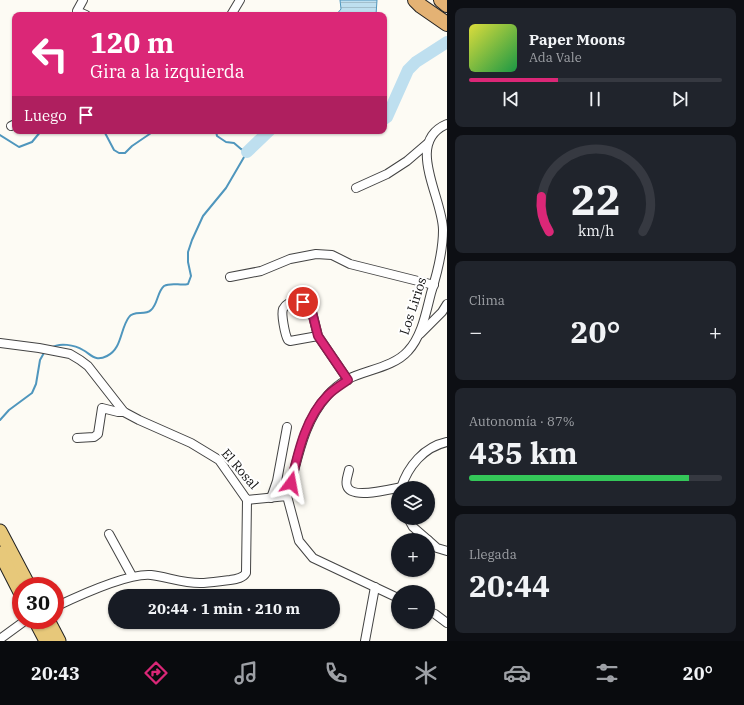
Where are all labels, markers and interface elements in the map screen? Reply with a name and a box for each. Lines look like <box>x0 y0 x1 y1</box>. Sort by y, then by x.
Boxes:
text: 120 m <box>90 24 174 61</box>
icon: left <box>24 28 76 80</box>
text: Paper Moons <box>529 30 625 49</box>
text: Ada Vale <box>529 49 582 66</box>
text: Gira a la izquierda <box>90 60 245 83</box>
icon: previous <box>500 88 522 110</box>
icon: pause <box>584 88 606 110</box>
icon: next <box>669 88 691 110</box>
icon: arrive <box>75 104 97 126</box>
text: Luego <box>24 106 67 125</box>
text: 22 <box>571 172 620 226</box>
text: km/h <box>577 220 614 239</box>
street label: Los Lirios <box>396 275 430 337</box>
pin <box>286 285 320 319</box>
icon: arrive <box>292 291 314 313</box>
text: Clima <box>469 292 505 309</box>
text: 20° <box>570 312 621 351</box>
text: − <box>469 317 482 346</box>
text: + <box>709 317 722 346</box>
text: Autonomía · 87% <box>469 413 575 430</box>
text: 435 km <box>469 433 578 472</box>
street label: El Rosal <box>218 445 262 493</box>
position arrow <box>270 462 312 504</box>
map controls <box>391 481 435 629</box>
button: layers <box>391 481 435 525</box>
button: + <box>391 533 435 577</box>
text: Llegada <box>469 546 517 563</box>
text: 20:44 <box>469 566 550 605</box>
speed limit sign: 30 <box>12 577 64 629</box>
button: − <box>391 585 435 629</box>
text: 20:44 · 1 min · 210 m <box>148 599 300 618</box>
icon: directions <box>142 659 170 687</box>
icon: music <box>232 659 260 687</box>
icon: phone <box>322 659 350 687</box>
icon: climate <box>412 659 440 687</box>
icon: car <box>503 659 531 687</box>
icon: filters <box>593 659 621 687</box>
text: 20:43 <box>31 662 80 685</box>
text: 20° <box>683 662 713 685</box>

